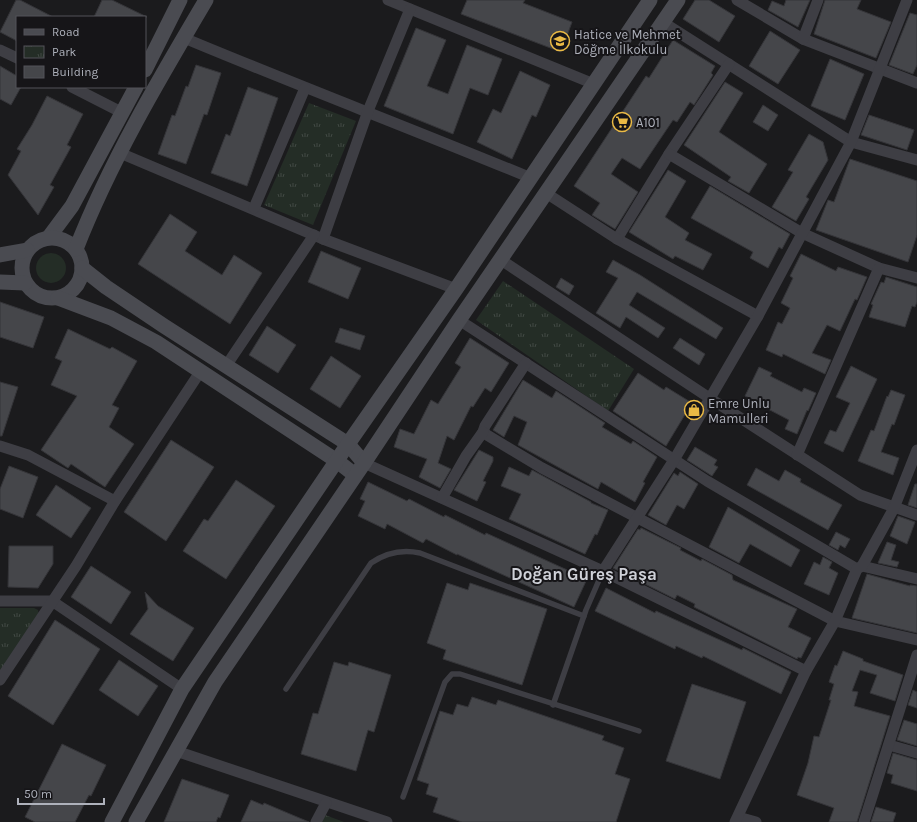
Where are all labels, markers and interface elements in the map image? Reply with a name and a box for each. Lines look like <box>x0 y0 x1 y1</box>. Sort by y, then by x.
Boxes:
legend <box>16 16 146 88</box>
text: Road <box>52 25 80 39</box>
place label: Hatice ve Mehmet Döğme İlkokulu <box>574 27 681 57</box>
school or university icon: Hatice ve Mehmet Döğme İlkokulu <box>549 30 571 52</box>
text: Park <box>52 45 77 59</box>
text: Building <box>52 65 99 79</box>
supermarket icon: A101 <box>611 111 633 133</box>
place label: A101 <box>636 115 660 130</box>
place label: Emre Unlu Mamulleri <box>708 396 770 426</box>
shop icon: Emre Unlu Mamulleri <box>683 399 705 421</box>
district label: Doğan Güreş Paşa <box>511 564 657 584</box>
scale bar <box>18 780 104 806</box>
text: 50 m <box>24 787 52 801</box>

